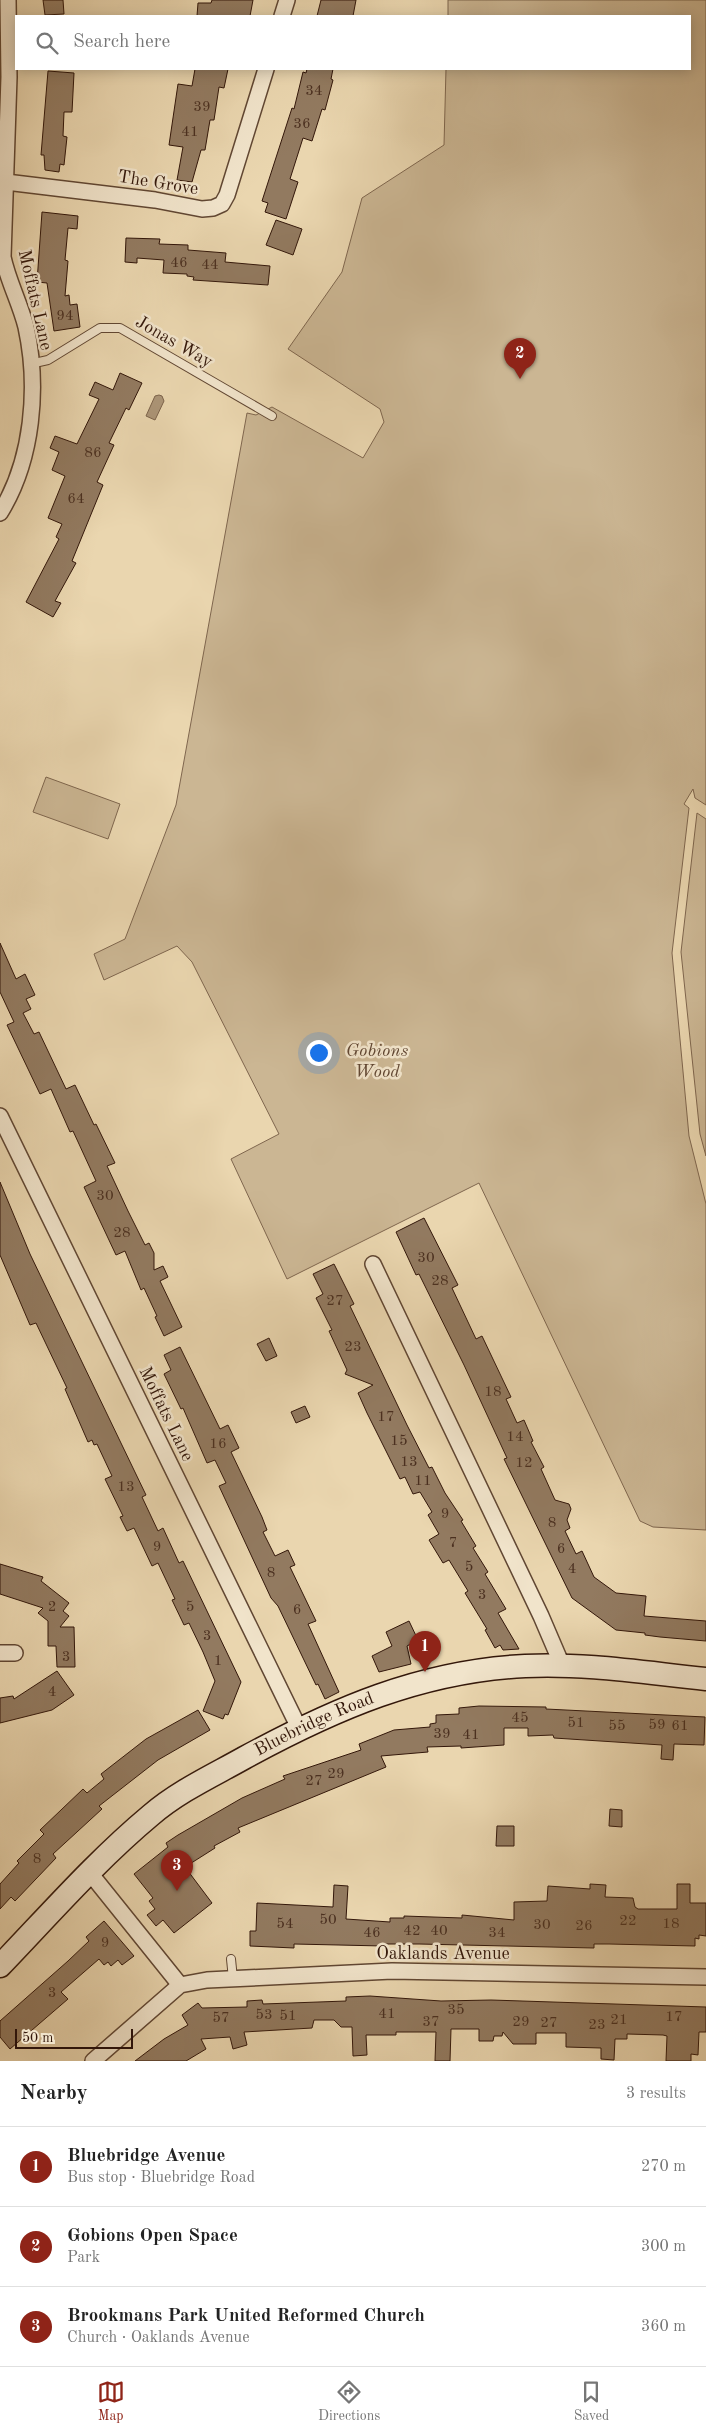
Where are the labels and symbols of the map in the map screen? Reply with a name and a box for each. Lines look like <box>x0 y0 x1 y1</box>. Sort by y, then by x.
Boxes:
house number: 34 <box>305 84 323 99</box>
house number: 39 <box>193 100 211 115</box>
house number: 36 <box>293 117 311 132</box>
house number: 41 <box>181 125 199 140</box>
street label: The Grove <box>116 168 200 198</box>
street label: Moffats Lane <box>15 248 55 352</box>
house number: 46 <box>170 256 188 271</box>
house number: 44 <box>201 258 219 273</box>
house number: 94 <box>56 309 74 324</box>
street label: Jonas Way <box>132 313 216 372</box>
pin: 2 <box>504 338 536 379</box>
house number: 86 <box>84 446 102 461</box>
house number: 64 <box>67 492 85 507</box>
your location <box>306 1040 332 1066</box>
park label: Gobions Wood <box>346 1042 409 1081</box>
house number: 30 <box>96 1189 114 1204</box>
house number: 28 <box>113 1226 131 1241</box>
house number: 30 <box>417 1251 435 1266</box>
house number: 28 <box>431 1274 449 1289</box>
house number: 27 <box>326 1294 344 1309</box>
house number: 23 <box>344 1340 362 1355</box>
street label: Moffats Lane <box>135 1364 197 1464</box>
house number: 18 <box>484 1385 502 1400</box>
house number: 17 <box>377 1410 395 1425</box>
house number: 14 <box>506 1430 524 1445</box>
house number: 15 <box>390 1434 408 1449</box>
house number: 16 <box>209 1437 227 1452</box>
house number: 13 <box>400 1455 418 1470</box>
house number: 12 <box>515 1456 533 1471</box>
house number: 11 <box>414 1474 432 1489</box>
house number: 13 <box>117 1480 135 1495</box>
house number: 9 <box>441 1507 449 1522</box>
house number: 8 <box>548 1516 556 1531</box>
house number: 7 <box>449 1536 457 1551</box>
house number: 9 <box>153 1540 161 1555</box>
house number: 6 <box>557 1542 565 1557</box>
house number: 5 <box>465 1560 473 1575</box>
house number: 4 <box>568 1562 576 1577</box>
house number: 8 <box>267 1566 275 1581</box>
house number: 3 <box>478 1588 486 1603</box>
house number: 2 <box>48 1600 56 1615</box>
house number: 5 <box>186 1600 194 1615</box>
house number: 6 <box>293 1603 301 1618</box>
house number: 3 <box>203 1629 211 1644</box>
pin: 1 <box>409 1631 441 1672</box>
house number: 3 <box>62 1650 70 1665</box>
house number: 1 <box>214 1654 222 1669</box>
house number: 4 <box>48 1685 56 1700</box>
street label: Bluebridge Road <box>252 1689 376 1760</box>
house number: 45 <box>511 1711 529 1726</box>
house number: 51 <box>567 1716 585 1731</box>
house number: 59 <box>648 1718 666 1733</box>
house number: 55 <box>608 1719 626 1734</box>
house number: 61 <box>671 1719 689 1734</box>
house number: 39 <box>433 1727 451 1742</box>
house number: 41 <box>462 1728 480 1743</box>
house number: 29 <box>327 1767 345 1782</box>
house number: 27 <box>305 1774 323 1789</box>
pin: 3 <box>161 1850 193 1891</box>
house number: 8 <box>33 1852 41 1867</box>
house number: 50 <box>319 1913 337 1928</box>
house number: 22 <box>619 1914 637 1929</box>
house number: 54 <box>276 1917 294 1932</box>
house number: 18 <box>662 1917 680 1932</box>
house number: 30 <box>533 1918 551 1933</box>
house number: 26 <box>575 1919 593 1934</box>
house number: 42 <box>403 1924 421 1939</box>
house number: 40 <box>430 1924 448 1939</box>
house number: 46 <box>363 1926 381 1941</box>
house number: 34 <box>488 1926 506 1941</box>
house number: 9 <box>101 1936 109 1951</box>
street label: Oaklands Avenue <box>376 1945 510 1963</box>
house number: 3 <box>48 1986 56 2001</box>
house number: 35 <box>447 2003 465 2018</box>
house number: 41 <box>378 2007 396 2022</box>
house number: 53 <box>255 2008 273 2023</box>
house number: 51 <box>279 2009 297 2024</box>
house number: 17 <box>665 2010 683 2025</box>
house number: 57 <box>212 2011 230 2026</box>
house number: 21 <box>610 2013 628 2028</box>
house number: 37 <box>422 2015 440 2030</box>
house number: 29 <box>512 2015 530 2030</box>
house number: 27 <box>540 2016 558 2031</box>
house number: 23 <box>588 2018 606 2033</box>
scale bar <box>15 2026 132 2049</box>

